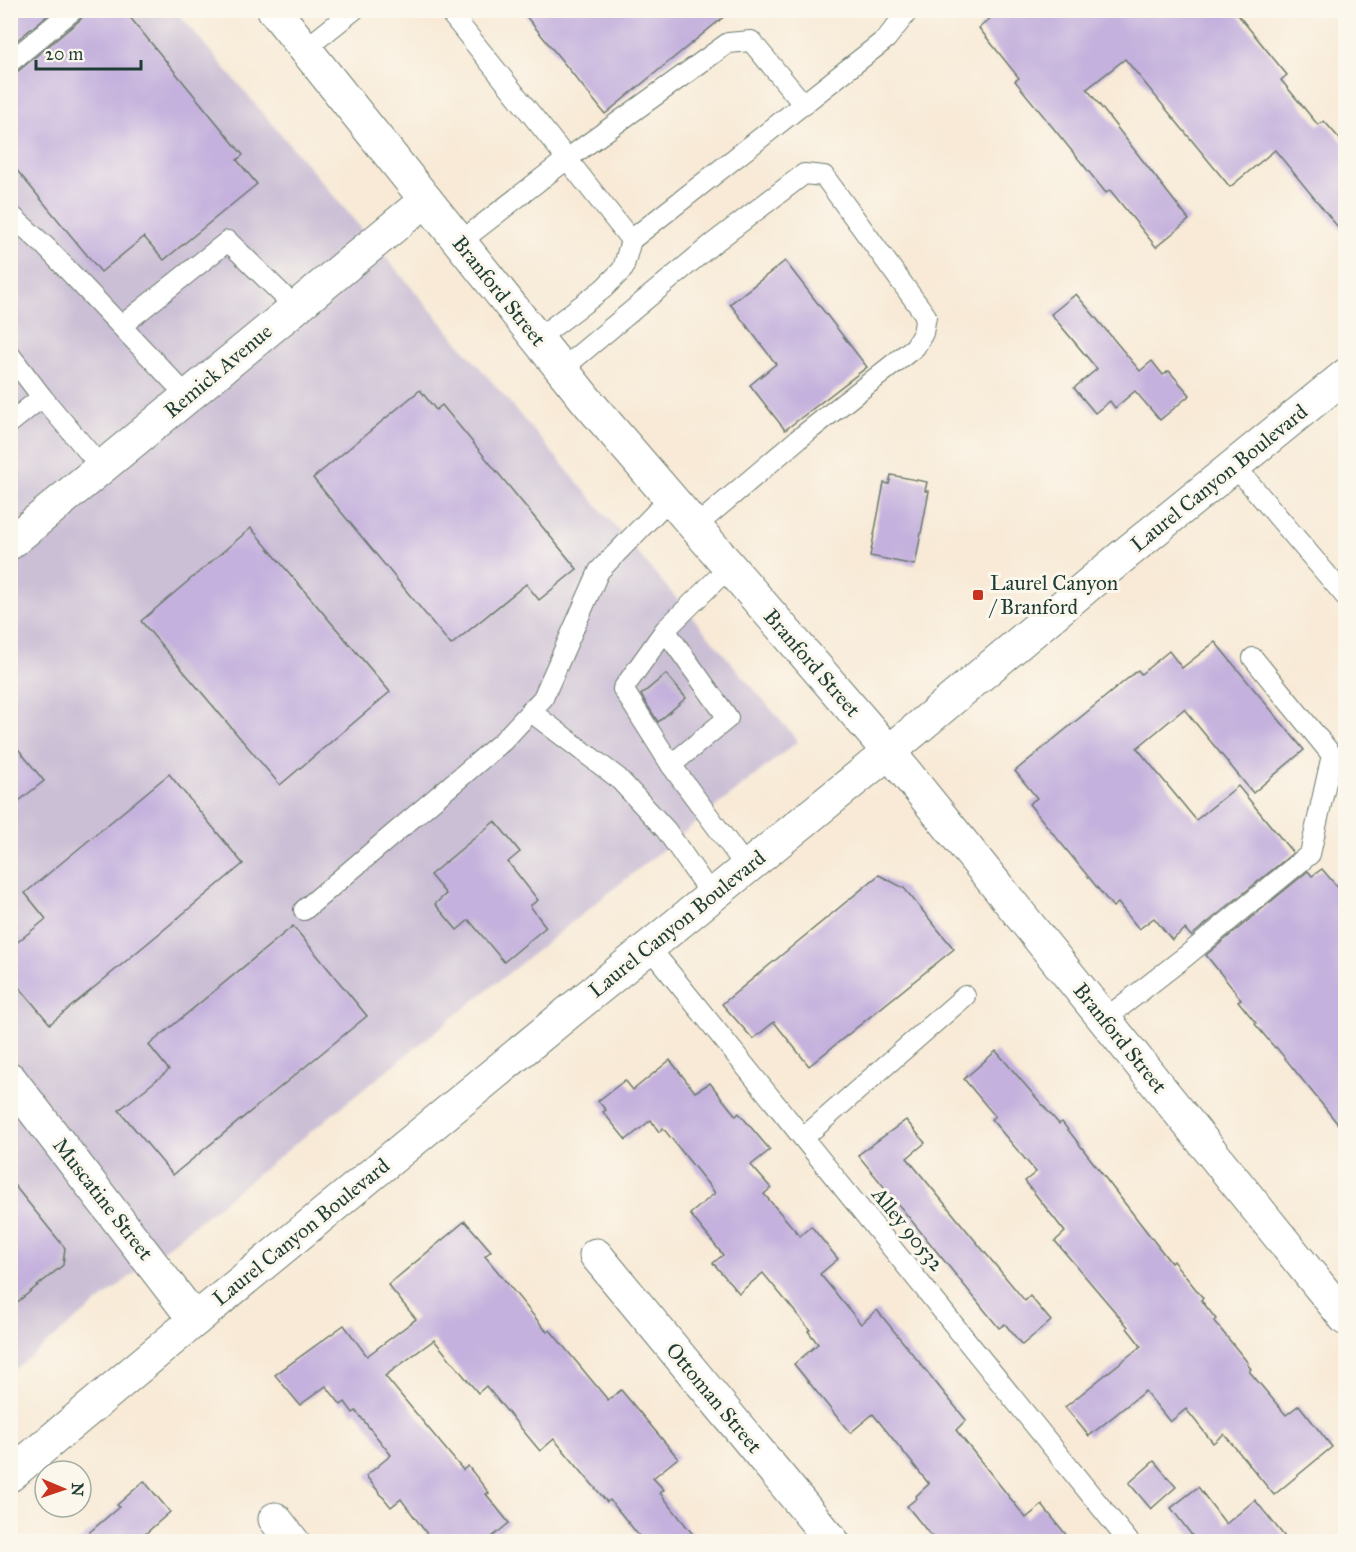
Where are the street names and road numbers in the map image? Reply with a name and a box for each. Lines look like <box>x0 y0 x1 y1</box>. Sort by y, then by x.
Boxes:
street label: Branford Street <box>447 231 552 352</box>
street label: Remick Avenue <box>159 318 277 424</box>
street label: Laurel Canyon Boulevard <box>1125 398 1313 557</box>
street label: Branford Street <box>758 604 866 723</box>
street label: Laurel Canyon Boulevard <box>583 844 771 1003</box>
street label: Branford Street <box>1068 978 1173 1099</box>
street label: Muscatine Street <box>47 1133 159 1266</box>
street label: Laurel Canyon Boulevard <box>207 1152 395 1311</box>
street label: Alley 90532 <box>866 1181 950 1277</box>
street label: Ottoman Street <box>660 1338 768 1459</box>

